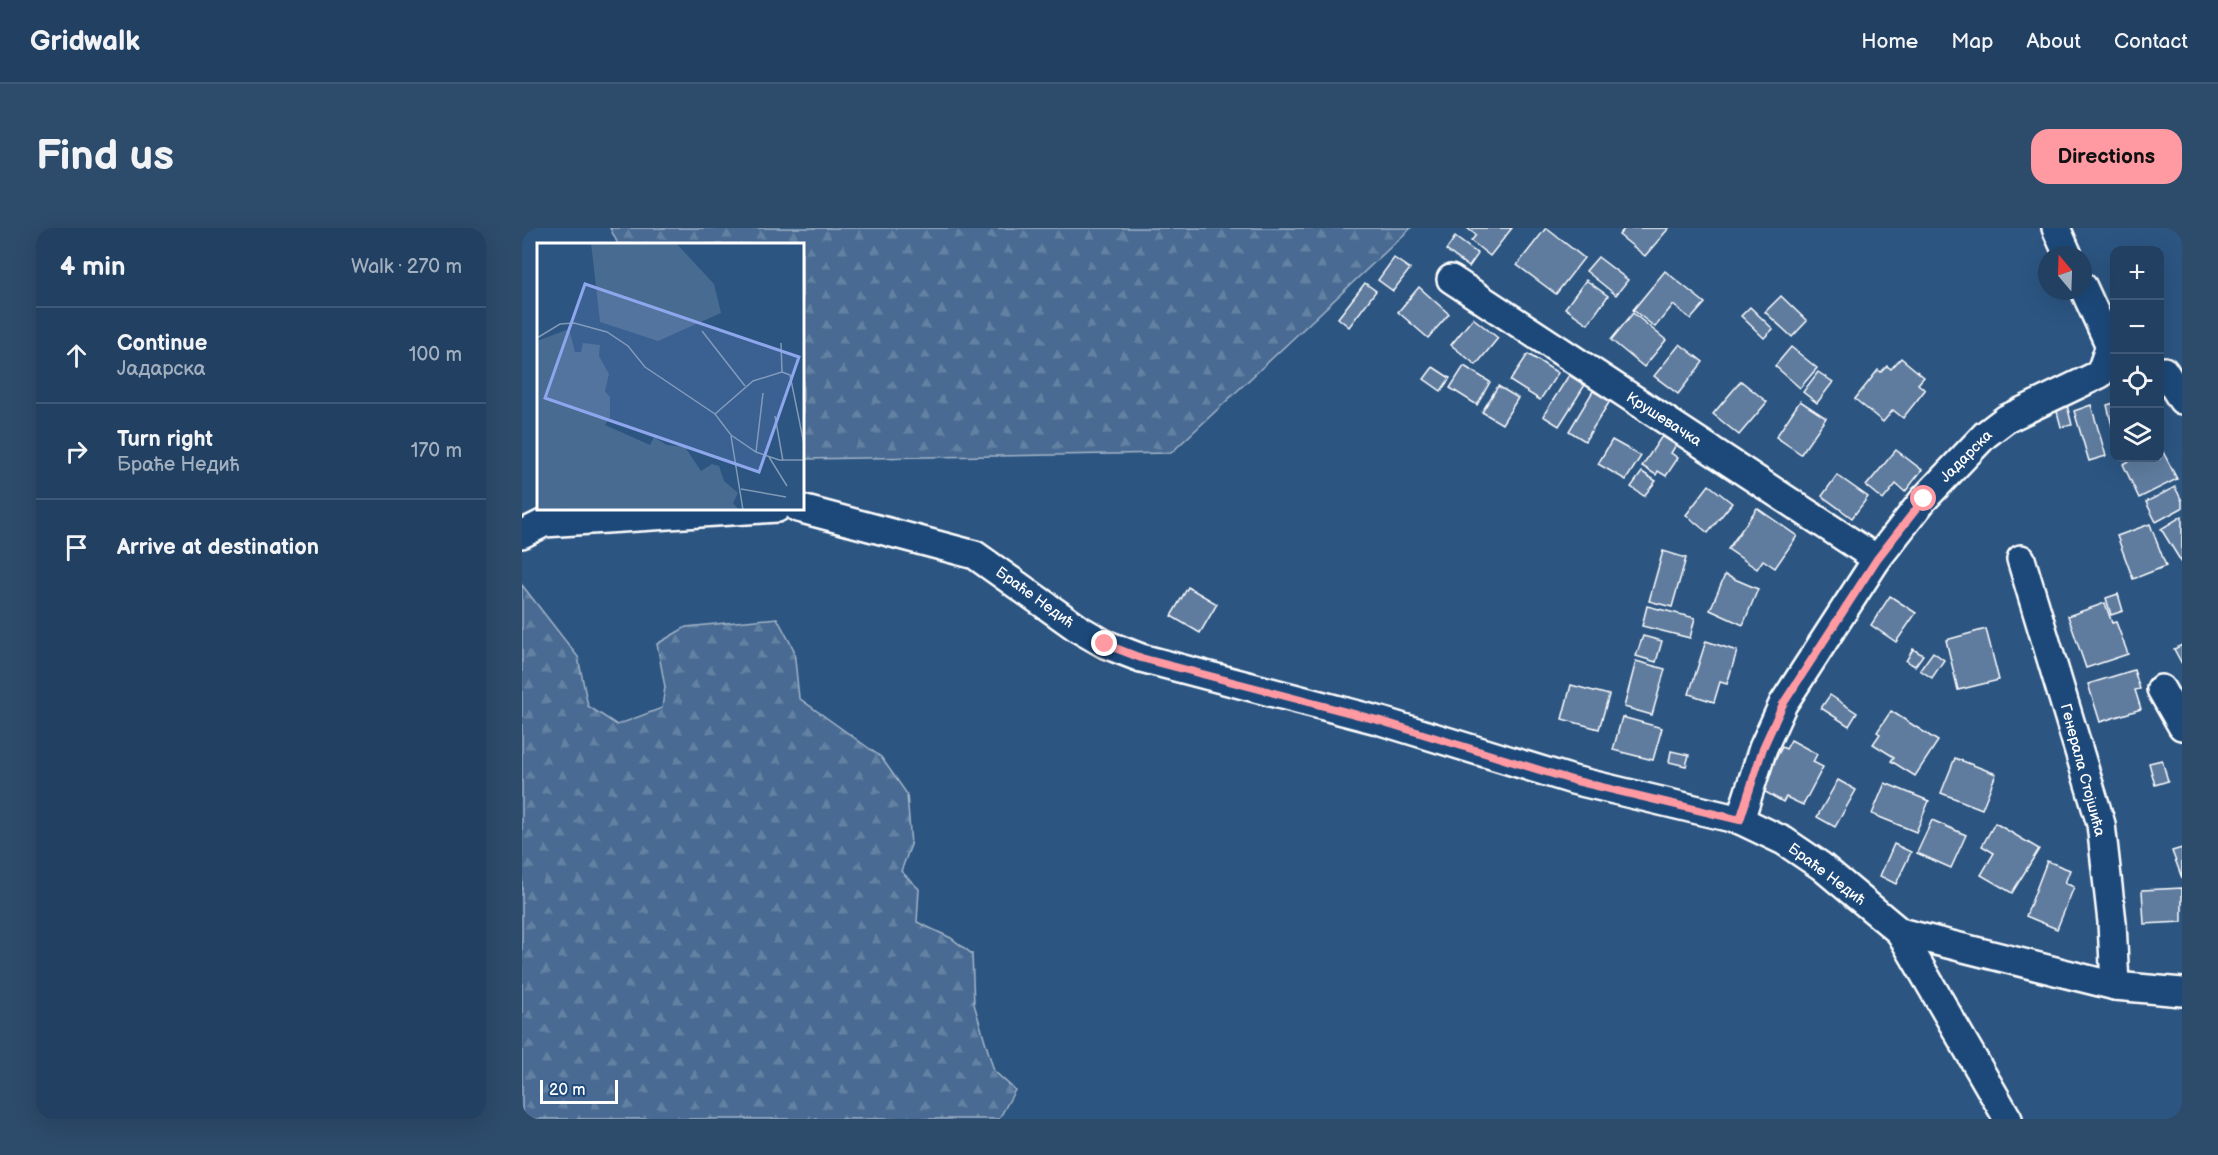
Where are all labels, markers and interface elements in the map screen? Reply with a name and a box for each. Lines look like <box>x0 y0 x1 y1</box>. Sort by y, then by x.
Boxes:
text: Gridwalk <box>30 25 140 58</box>
text: Home <box>1861 29 1918 54</box>
text: Map <box>1951 29 1993 54</box>
text: About <box>2026 29 2081 54</box>
text: Contact <box>2114 29 2188 54</box>
button: Directions <box>2031 129 2182 184</box>
text: Find us <box>36 131 174 182</box>
inset map <box>537 243 804 510</box>
north arrow <box>2038 246 2092 300</box>
map controls <box>2110 246 2164 462</box>
button: + <box>2110 246 2164 300</box>
text: 4 min <box>60 252 125 283</box>
text: Walk · 270 m <box>351 255 462 279</box>
button: − <box>2110 300 2164 354</box>
text: Continue <box>117 330 207 357</box>
icon: ahead <box>60 339 93 372</box>
text: 100 m <box>409 343 462 367</box>
button: locate <box>2110 354 2164 408</box>
text: Јадарска <box>117 357 205 381</box>
street label: Крушевачка <box>1622 388 1705 451</box>
button: layers <box>2110 408 2164 462</box>
text: Turn right <box>117 426 213 453</box>
street label: Јадарска <box>1936 426 1997 487</box>
icon: right <box>60 435 93 468</box>
text: 170 m <box>411 439 462 463</box>
text: Браће Недић <box>117 453 240 477</box>
route start <box>1910 485 1936 511</box>
icon: arrive <box>60 531 93 564</box>
text: Arrive at destination <box>117 534 319 561</box>
street label: Браће Недић <box>992 563 1078 632</box>
route end <box>1091 630 1117 656</box>
street label: Генерала Стојшића <box>2056 702 2109 839</box>
street label: Браће Недић <box>1784 839 1869 910</box>
scale bar <box>540 1077 618 1104</box>
text: 20 m <box>549 1081 585 1100</box>

